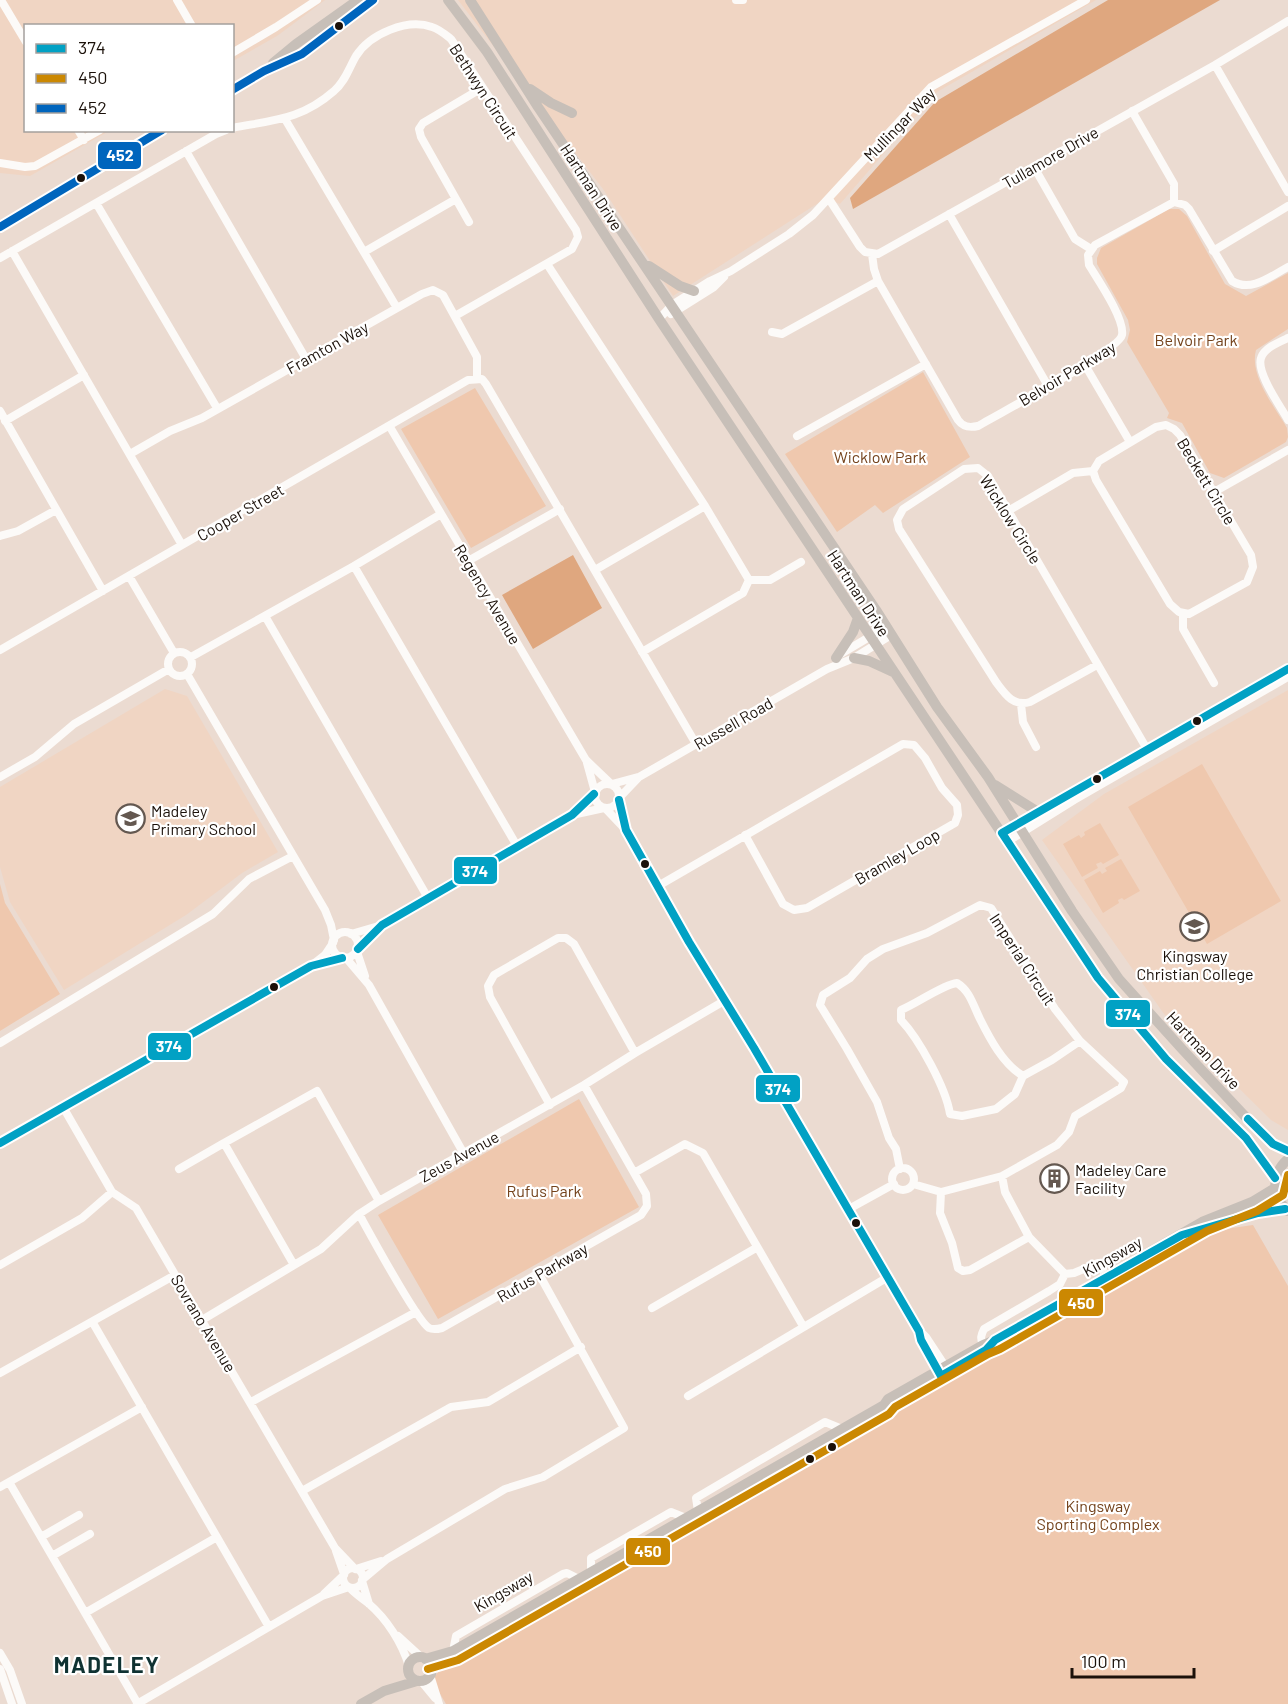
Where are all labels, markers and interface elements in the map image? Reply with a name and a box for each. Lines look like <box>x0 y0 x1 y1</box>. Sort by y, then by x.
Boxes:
unlabelled marker <box>333 20 345 32</box>
legend <box>24 24 234 132</box>
text: 374 <box>78 36 106 58</box>
street label: Bethwyn Circuit <box>446 40 522 142</box>
text: 450 <box>78 66 107 88</box>
street label: Mullingar Way <box>859 83 939 165</box>
text: 452 <box>78 96 107 118</box>
street label: Tullamore Drive <box>999 122 1101 192</box>
street label: Hartman Drive <box>557 140 627 234</box>
line badge: 452 <box>97 141 142 170</box>
text: 452 <box>106 145 134 164</box>
unlabelled marker <box>75 172 87 184</box>
street label: Framton Way <box>283 316 372 377</box>
park label: Belvoir Park <box>1155 330 1237 349</box>
street label: Belvoir Parkway <box>1015 336 1119 409</box>
street label: Beckett Circle <box>1174 434 1240 528</box>
park label: Wicklow Park <box>834 447 926 466</box>
street label: Wicklow Circle <box>976 471 1046 567</box>
street label: Cooper Street <box>193 479 287 545</box>
street label: Regency Avenue <box>451 540 525 648</box>
street label: Hartman Drive <box>824 546 894 640</box>
street label: Russell Road <box>690 693 776 753</box>
unlabelled marker <box>1191 715 1203 727</box>
unlabelled marker <box>1091 773 1103 785</box>
place label: Madeley Primary School <box>151 801 256 838</box>
school or university icon: Madeley Primary School <box>114 803 146 835</box>
street label: Bramley Loop <box>851 824 943 888</box>
line badge: 374 <box>453 856 498 885</box>
unlabelled marker <box>639 858 651 870</box>
text: 374 <box>462 861 488 880</box>
street label: Imperial Circuit <box>986 909 1060 1009</box>
school or university icon: Kingsway Christian College <box>1179 911 1211 943</box>
place label: Kingsway Christian College <box>1136 946 1254 983</box>
unlabelled marker <box>268 981 280 993</box>
line badge: 374 <box>1105 999 1151 1028</box>
text: 374 <box>1115 1004 1141 1023</box>
street label: Hartman Drive <box>1163 1007 1245 1093</box>
line badge: 374 <box>147 1032 192 1061</box>
text: 374 <box>156 1036 182 1055</box>
line badge: 374 <box>755 1074 801 1103</box>
text: 374 <box>765 1079 791 1098</box>
street label: Zeus Avenue <box>416 1126 502 1186</box>
place label: Madeley Care Facility <box>1075 1160 1167 1197</box>
building icon: Madeley Care Facility <box>1038 1162 1070 1194</box>
park label: Rufus Park <box>507 1181 581 1200</box>
unlabelled marker <box>850 1217 862 1229</box>
street label: Kingsway <box>1079 1232 1146 1280</box>
street label: Rufus Parkway <box>493 1238 591 1306</box>
street label: Sovrano Avenue <box>167 1271 241 1375</box>
line badge: 450 <box>1058 1288 1104 1317</box>
text: 450 <box>1067 1293 1095 1312</box>
unlabelled marker <box>826 1441 838 1453</box>
unlabelled marker <box>804 1453 816 1465</box>
park label: Kingsway Sporting Complex <box>1036 1496 1160 1533</box>
line badge: 450 <box>625 1537 671 1566</box>
text: 450 <box>634 1541 662 1560</box>
street label: Kingsway <box>470 1566 536 1615</box>
scale bar <box>1072 1641 1194 1679</box>
text: 100 m <box>1081 1650 1126 1672</box>
district label: MADELEY <box>54 1651 160 1677</box>

